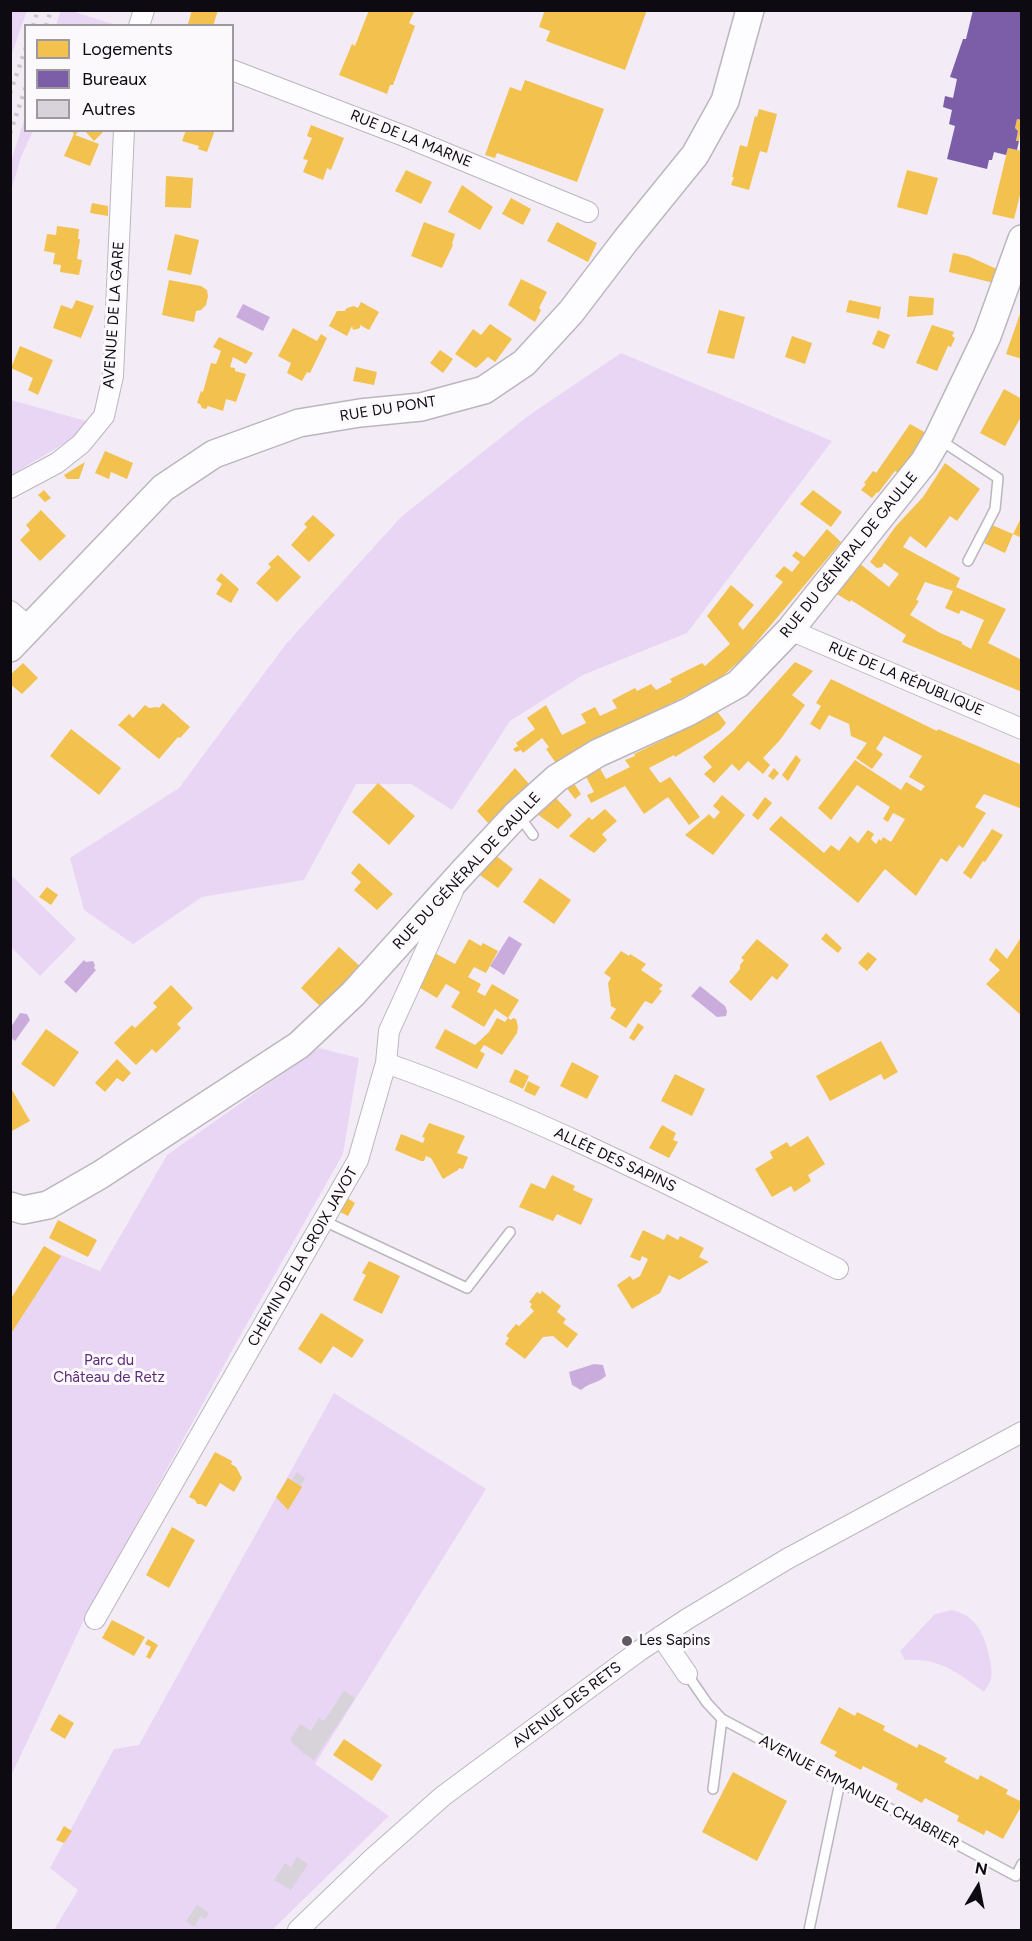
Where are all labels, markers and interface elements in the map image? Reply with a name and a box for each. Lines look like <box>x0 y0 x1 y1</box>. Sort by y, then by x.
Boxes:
legend <box>24 24 234 132</box>
text: Logements <box>82 38 173 60</box>
text: Bureaux <box>82 68 147 90</box>
text: Autres <box>82 98 135 120</box>
street label: RUE DE LA MARNE <box>347 106 475 172</box>
street label: AVENUE DE LA GARE <box>100 241 128 389</box>
street label: RUE DU PONT <box>338 392 438 426</box>
street label: RUE DU GÉNÉRAL DE GAULLE <box>776 468 922 642</box>
street label: RUE DE LA RÉPUBLIQUE <box>826 638 986 720</box>
street label: RUE DU GÉNÉRAL DE GAULLE <box>389 789 545 953</box>
street label: ALLÉE DES SAPINS <box>551 1124 679 1196</box>
street label: CHEMIN DE LA CROIX JAVOT <box>244 1164 362 1350</box>
park label: Parc du Château de Retz <box>53 1352 165 1387</box>
place label: Les Sapins <box>639 1632 710 1650</box>
marker: Les Sapins <box>620 1634 634 1648</box>
street label: AVENUE DES RETS <box>509 1658 625 1752</box>
street label: AVENUE EMMANUEL CHABRIER <box>756 1732 962 1852</box>
north arrow <box>948 1857 1008 1917</box>
text: N <box>973 1858 989 1879</box>

